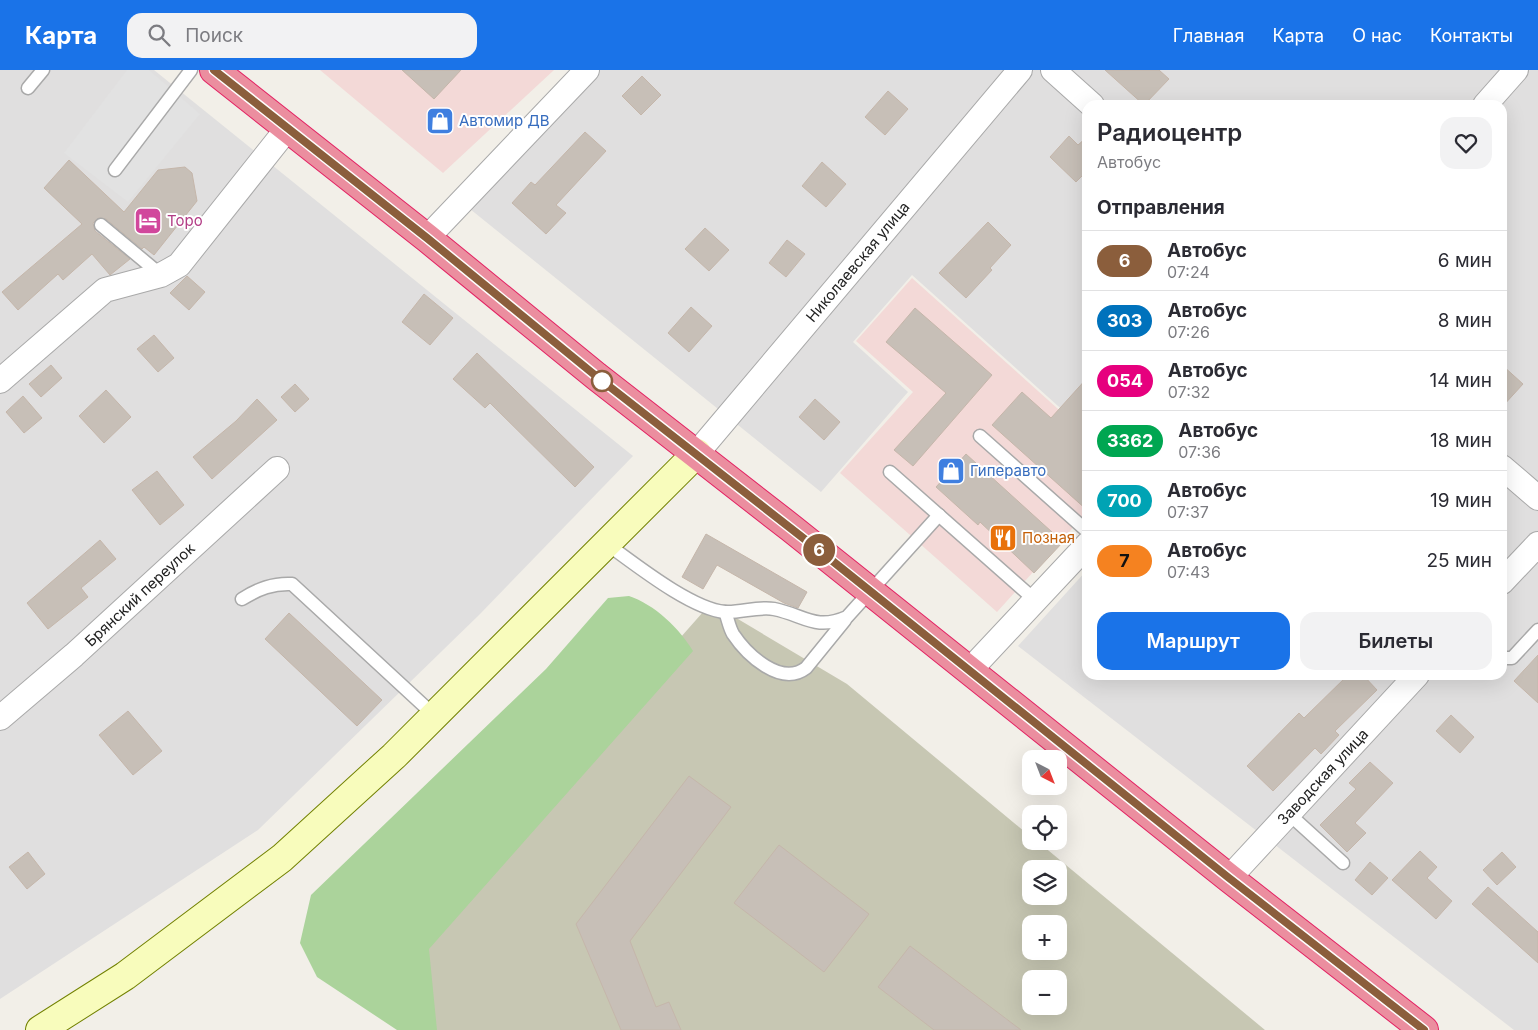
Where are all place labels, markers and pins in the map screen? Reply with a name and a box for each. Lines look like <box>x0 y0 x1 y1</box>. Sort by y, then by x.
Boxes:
shop icon: Автомир ДВ <box>425 106 455 136</box>
place label: Автомир ДВ <box>459 111 549 130</box>
hotel icon: Торо <box>133 206 163 236</box>
place label: Торо <box>167 211 203 230</box>
unlabelled marker <box>591 370 613 392</box>
shop icon: Гиперавто <box>936 456 966 486</box>
place label: Гиперавто <box>970 461 1046 480</box>
restaurant icon: Позная <box>988 523 1018 553</box>
place label: Позная <box>1022 528 1075 547</box>

